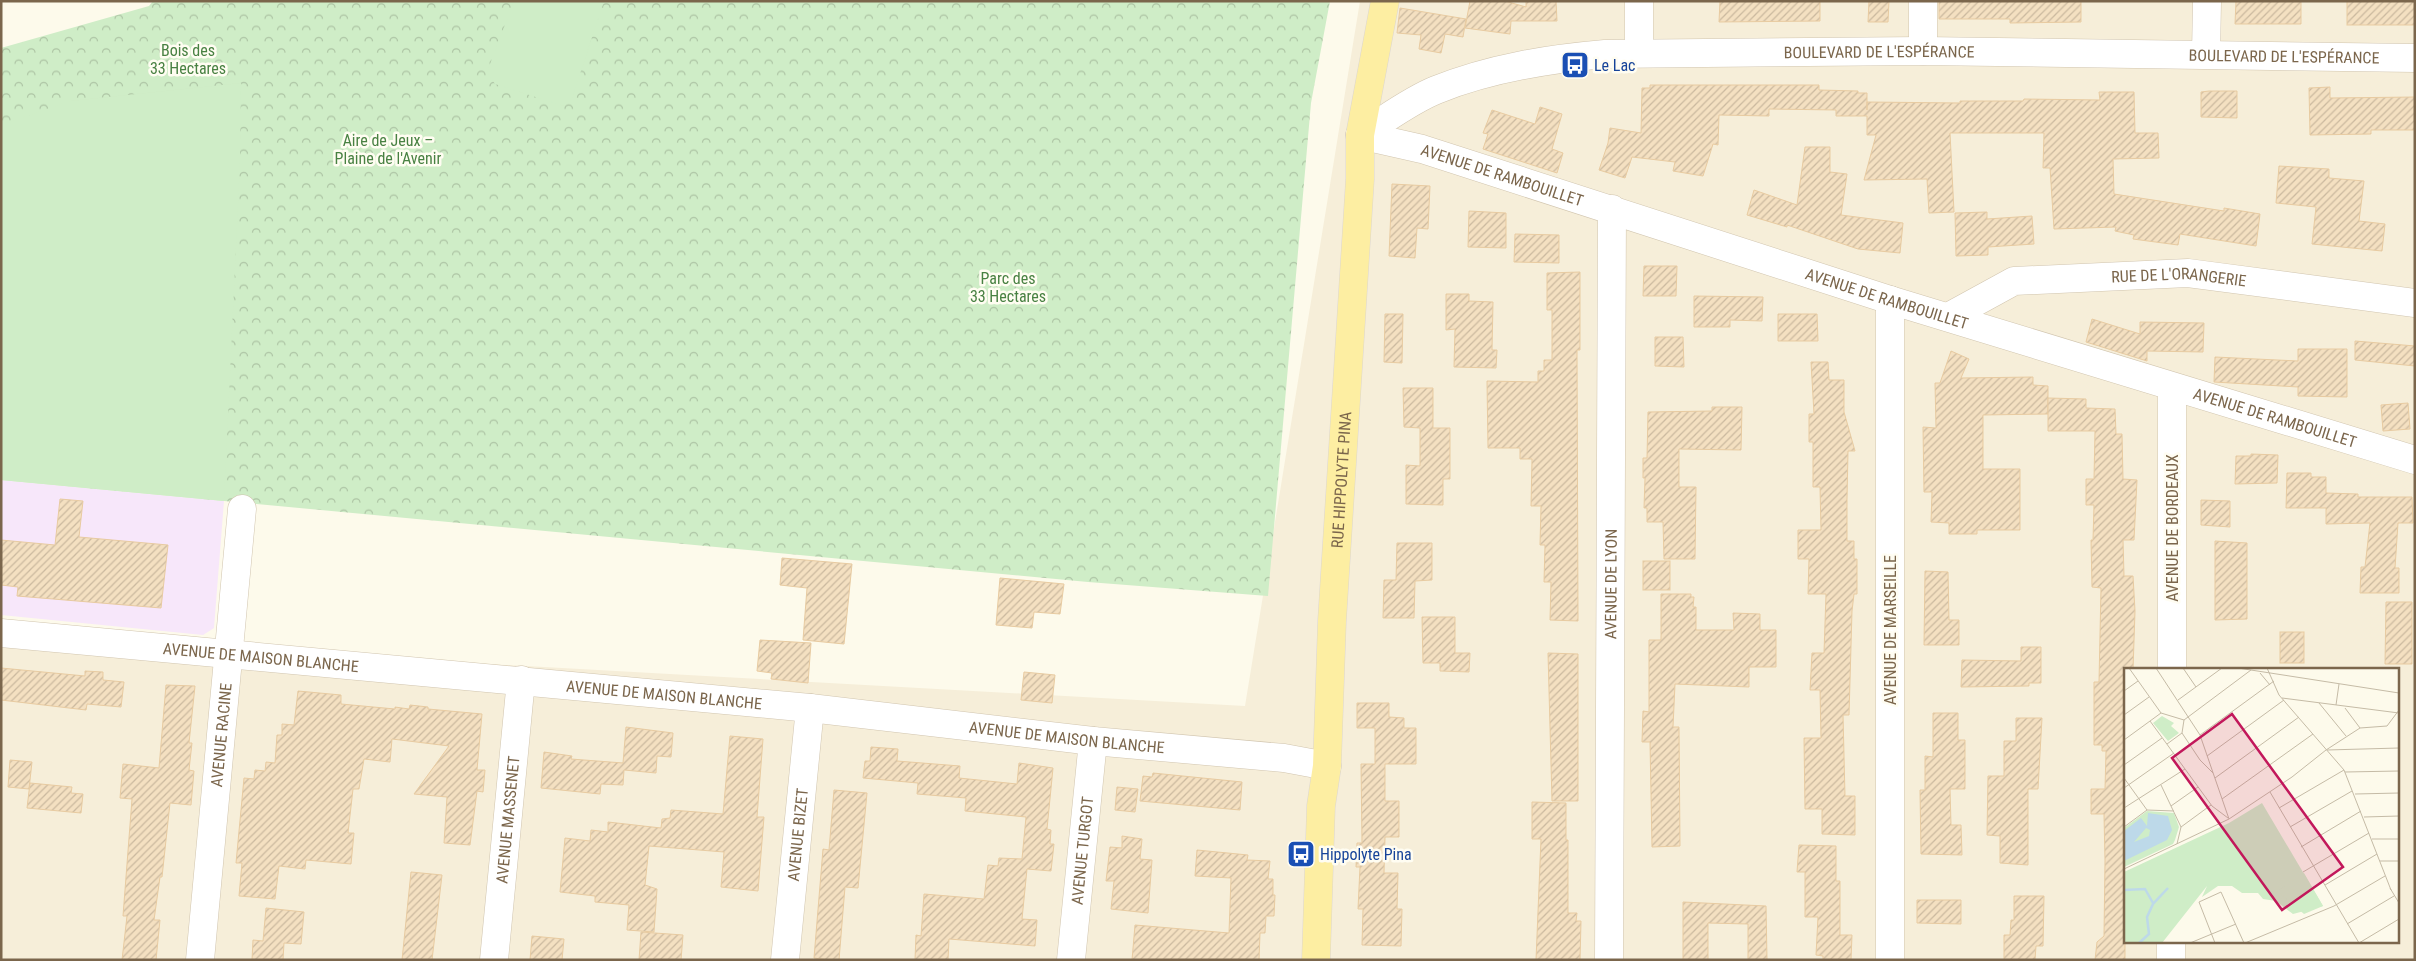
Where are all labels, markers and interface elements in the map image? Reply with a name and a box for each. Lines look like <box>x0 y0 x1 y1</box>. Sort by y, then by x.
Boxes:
park label: Bois des 33 Hectares <box>150 41 226 78</box>
street label: BOULEVARD DE L'ESPÉRANCE <box>1784 41 1975 62</box>
street label: BOULEVARD DE L'ESPÉRANCE <box>2189 45 2380 67</box>
bus stop icon: Le Lac <box>1560 50 1590 80</box>
place label: Le Lac <box>1594 56 1635 75</box>
park label: Aire de Jeux – Plaine de l'Avenir <box>335 131 442 168</box>
street label: AVENUE DE RAMBOUILLET <box>1419 140 1586 210</box>
street label: RUE DE L'ORANGERIE <box>2111 263 2247 290</box>
street label: AVENUE DE RAMBOUILLET <box>1803 264 1971 333</box>
park label: Parc des 33 Hectares <box>970 269 1046 306</box>
street label: AVENUE DE RAMBOUILLET <box>2191 384 2359 451</box>
street label: RUE HIPPOLYTE PINA <box>1327 411 1355 549</box>
street label: AVENUE DE BORDEAUX <box>2163 454 2182 602</box>
street label: AVENUE DE LYON <box>1601 529 1620 639</box>
street label: AVENUE DE MARSEILLE <box>1881 555 1900 705</box>
street label: AVENUE DE MAISON BLANCHE <box>162 639 360 676</box>
inset map <box>2124 668 2398 944</box>
street label: AVENUE DE MAISON BLANCHE <box>566 676 763 713</box>
street label: AVENUE RACINE <box>207 682 235 788</box>
street label: AVENUE DE MAISON BLANCHE <box>968 717 1165 757</box>
street label: AVENUE MASSENET <box>492 755 523 884</box>
street label: AVENUE BIZET <box>783 787 812 882</box>
street label: AVENUE TURGOT <box>1067 796 1097 906</box>
bus stop icon: Hippolyte Pina <box>1286 839 1316 869</box>
place label: Hippolyte Pina <box>1320 845 1412 864</box>

